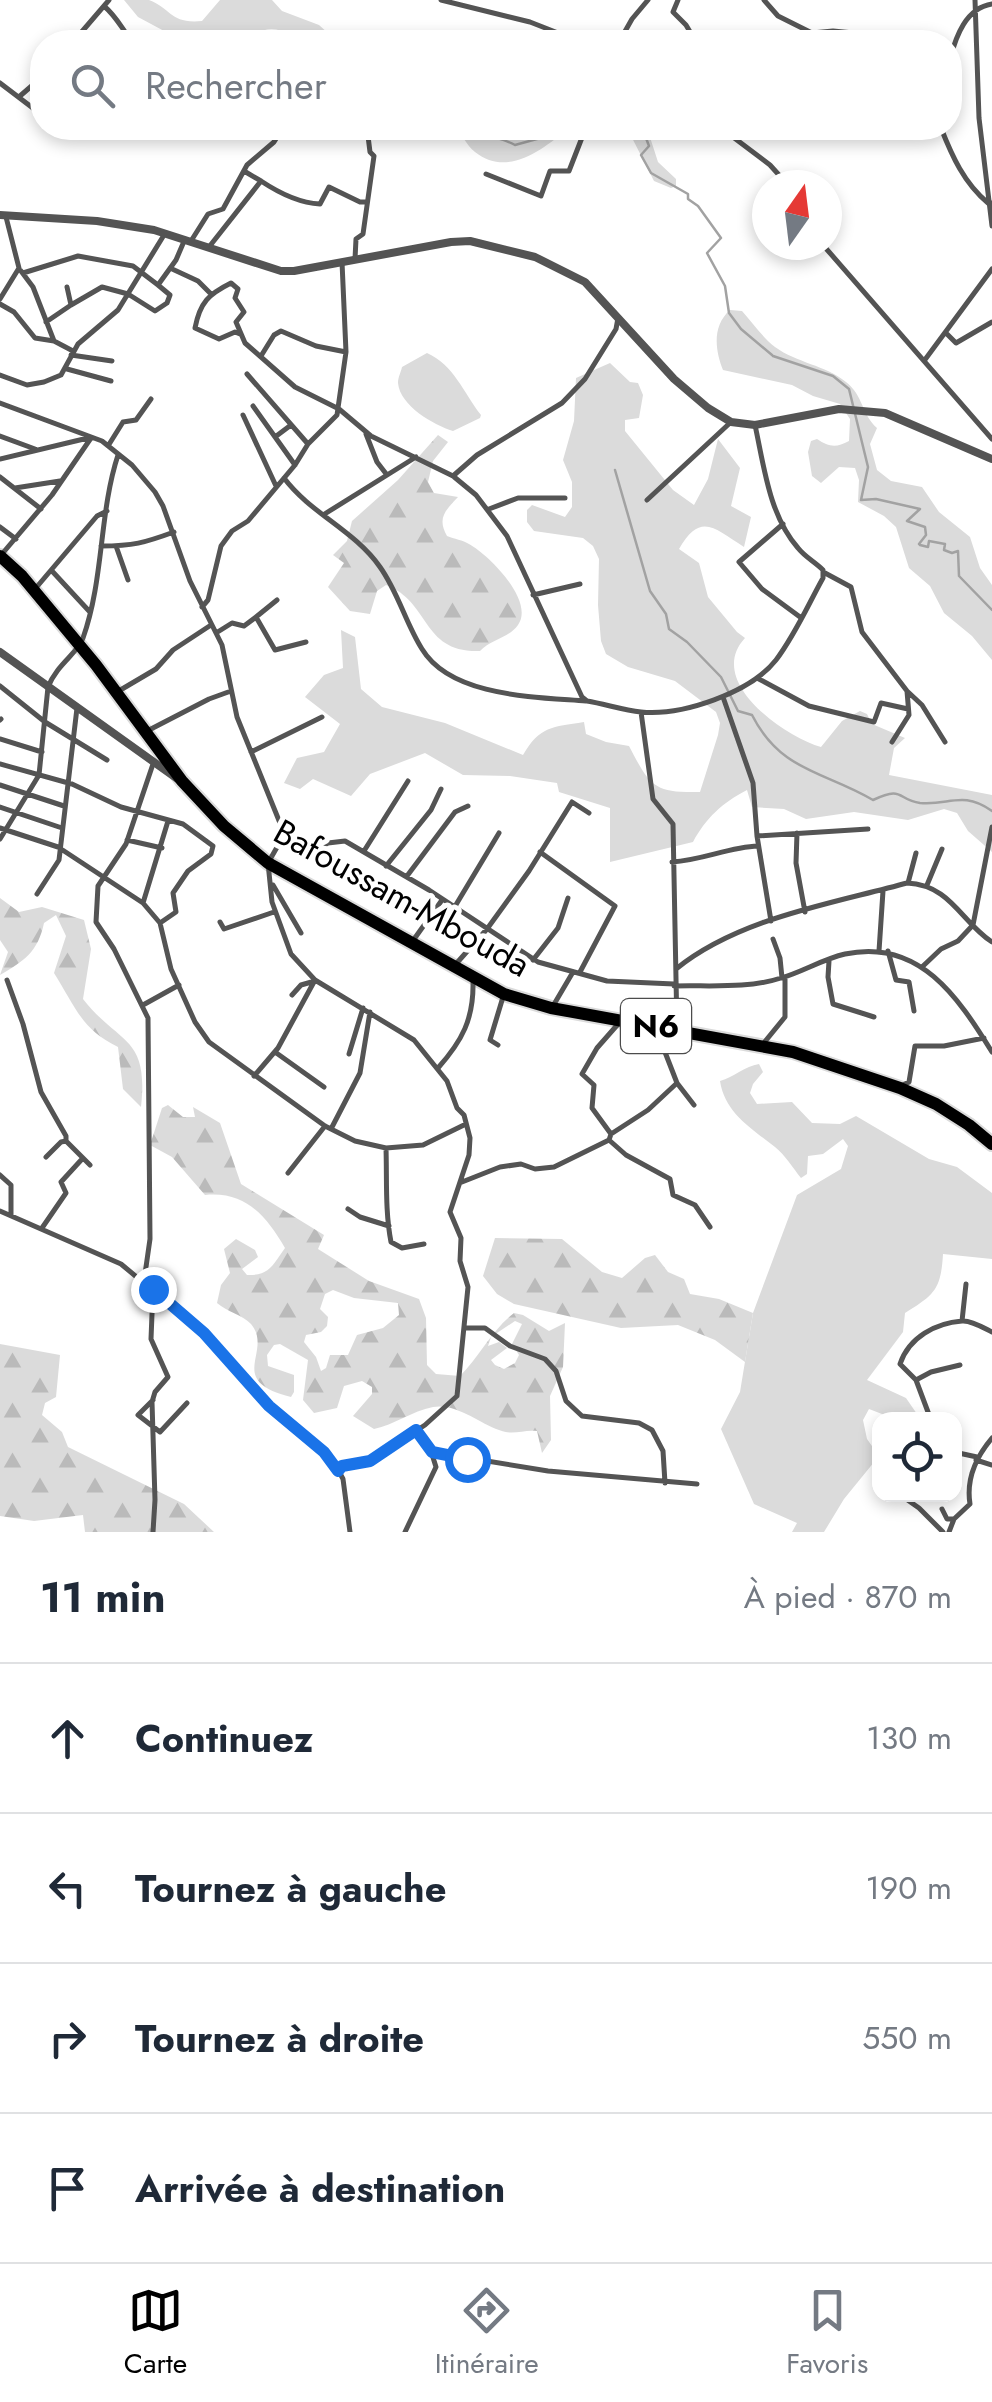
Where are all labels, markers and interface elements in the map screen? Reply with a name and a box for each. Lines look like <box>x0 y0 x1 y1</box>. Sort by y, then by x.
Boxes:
search box <box>30 30 962 140</box>
icon: search <box>65 58 120 113</box>
text: Rechercher <box>145 58 327 113</box>
north arrow <box>752 170 842 260</box>
street label: Bafoussam-Mbouda <box>265 807 539 989</box>
road number: N6 <box>621 999 691 1053</box>
route end <box>131 1267 177 1313</box>
map controls <box>872 1412 962 1502</box>
button: locate <box>872 1412 962 1502</box>
route start <box>445 1437 491 1483</box>
text: 11 min <box>40 1567 166 1628</box>
text: À pied · 870 m <box>744 1574 952 1620</box>
icon: ahead <box>40 1711 95 1766</box>
text: Continuez <box>135 1711 313 1766</box>
text: 130 m <box>866 1715 952 1761</box>
icon: left <box>40 1861 95 1916</box>
text: Tournez à gauche <box>135 1861 446 1916</box>
text: 190 m <box>865 1865 952 1911</box>
icon: right <box>40 2011 95 2066</box>
text: Tournez à droite <box>135 2011 424 2066</box>
text: 550 m <box>862 2015 952 2061</box>
icon: arrive <box>40 2161 95 2216</box>
text: Arrivée à destination <box>135 2161 505 2216</box>
tab: Carte <box>124 2283 187 2384</box>
tab: Itinéraire <box>435 2283 539 2384</box>
tab: Favoris <box>786 2283 868 2384</box>

